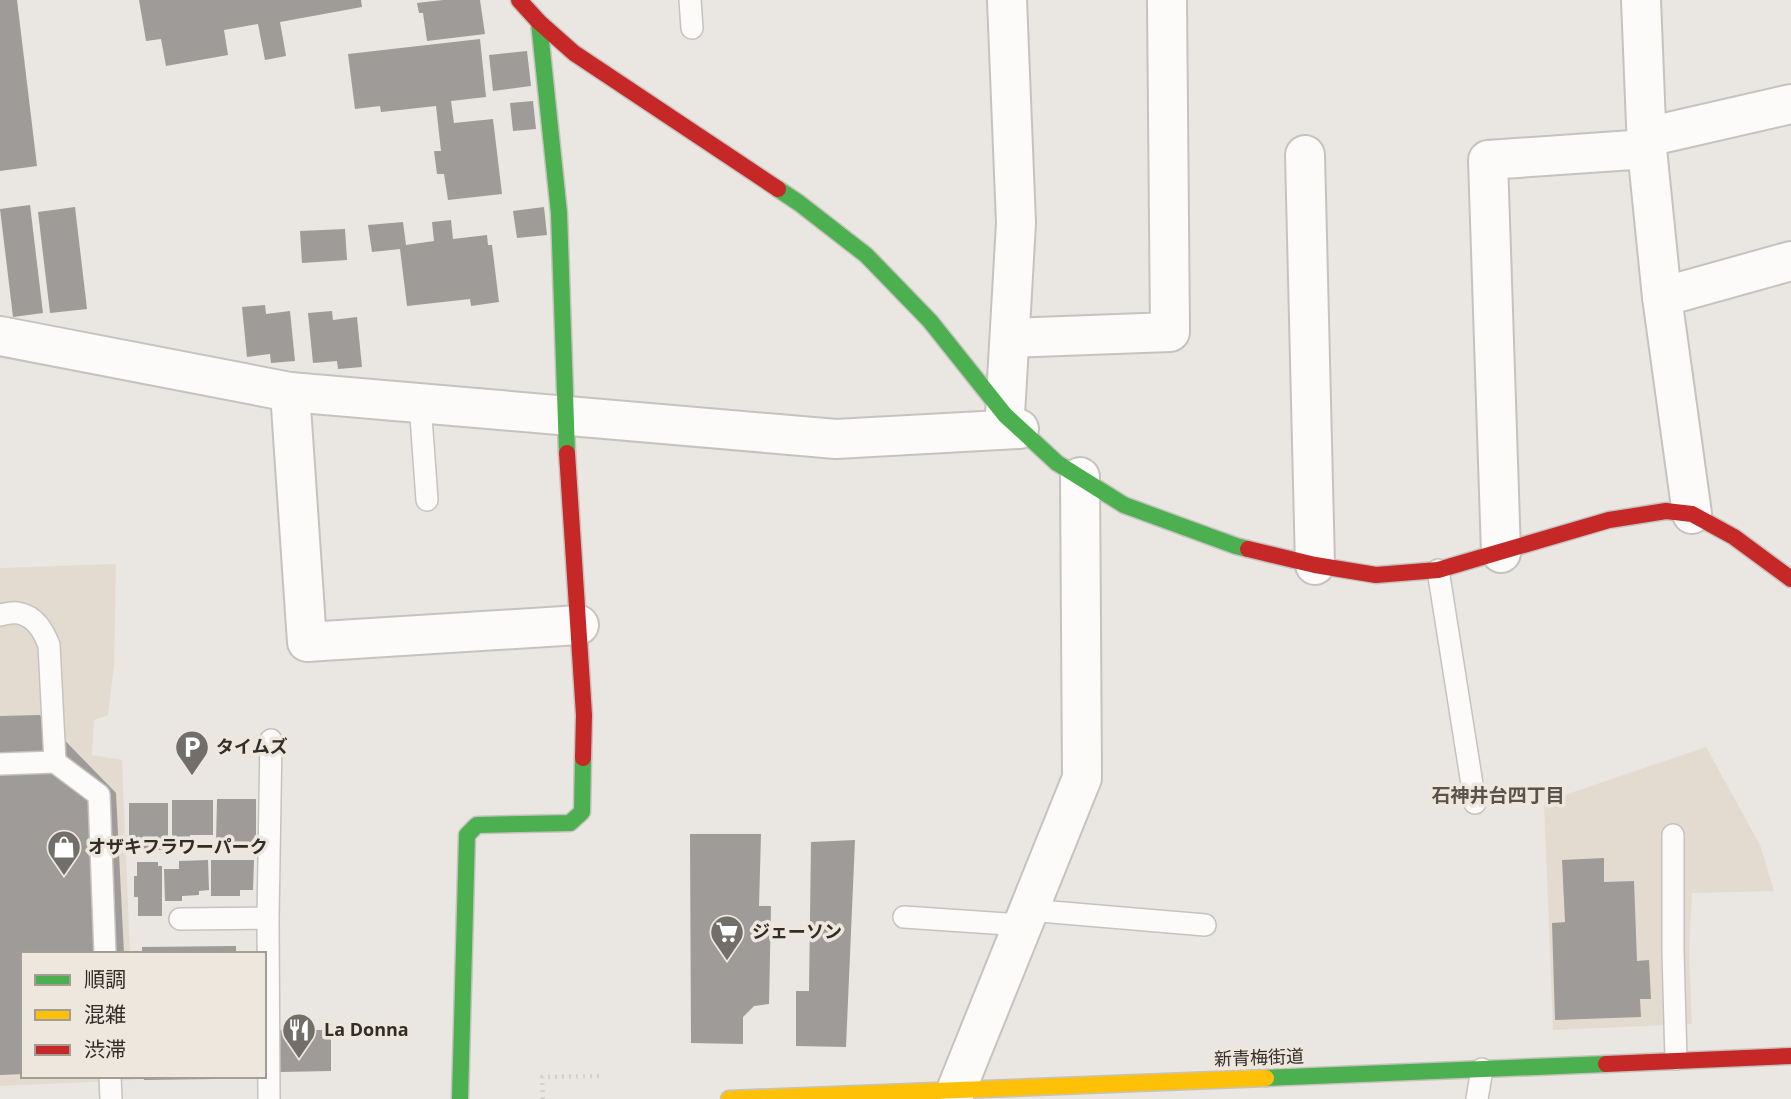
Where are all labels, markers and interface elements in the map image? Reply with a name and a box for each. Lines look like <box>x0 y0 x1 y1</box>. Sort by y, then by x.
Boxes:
parking icon: タイムズ <box>173 728 211 777</box>
place label: タイムズ <box>216 734 288 758</box>
district label: 石神井台四丁目 <box>1431 782 1565 808</box>
shop icon: オザキフラワーパーク <box>45 828 83 877</box>
place label: オザキフラワーパーク <box>88 834 268 858</box>
supermarket icon: ジェーソン <box>708 913 746 962</box>
place label: ジェーソン <box>752 919 842 943</box>
legend <box>21 952 266 1078</box>
text: 順調 <box>84 965 126 993</box>
text: 混雑 <box>84 1000 126 1028</box>
restaurant icon: La Donna <box>280 1011 318 1060</box>
place label: La Donna <box>324 1017 409 1041</box>
text: 渋滞 <box>84 1035 126 1063</box>
street label: 新青梅街道 <box>1214 1043 1304 1071</box>

